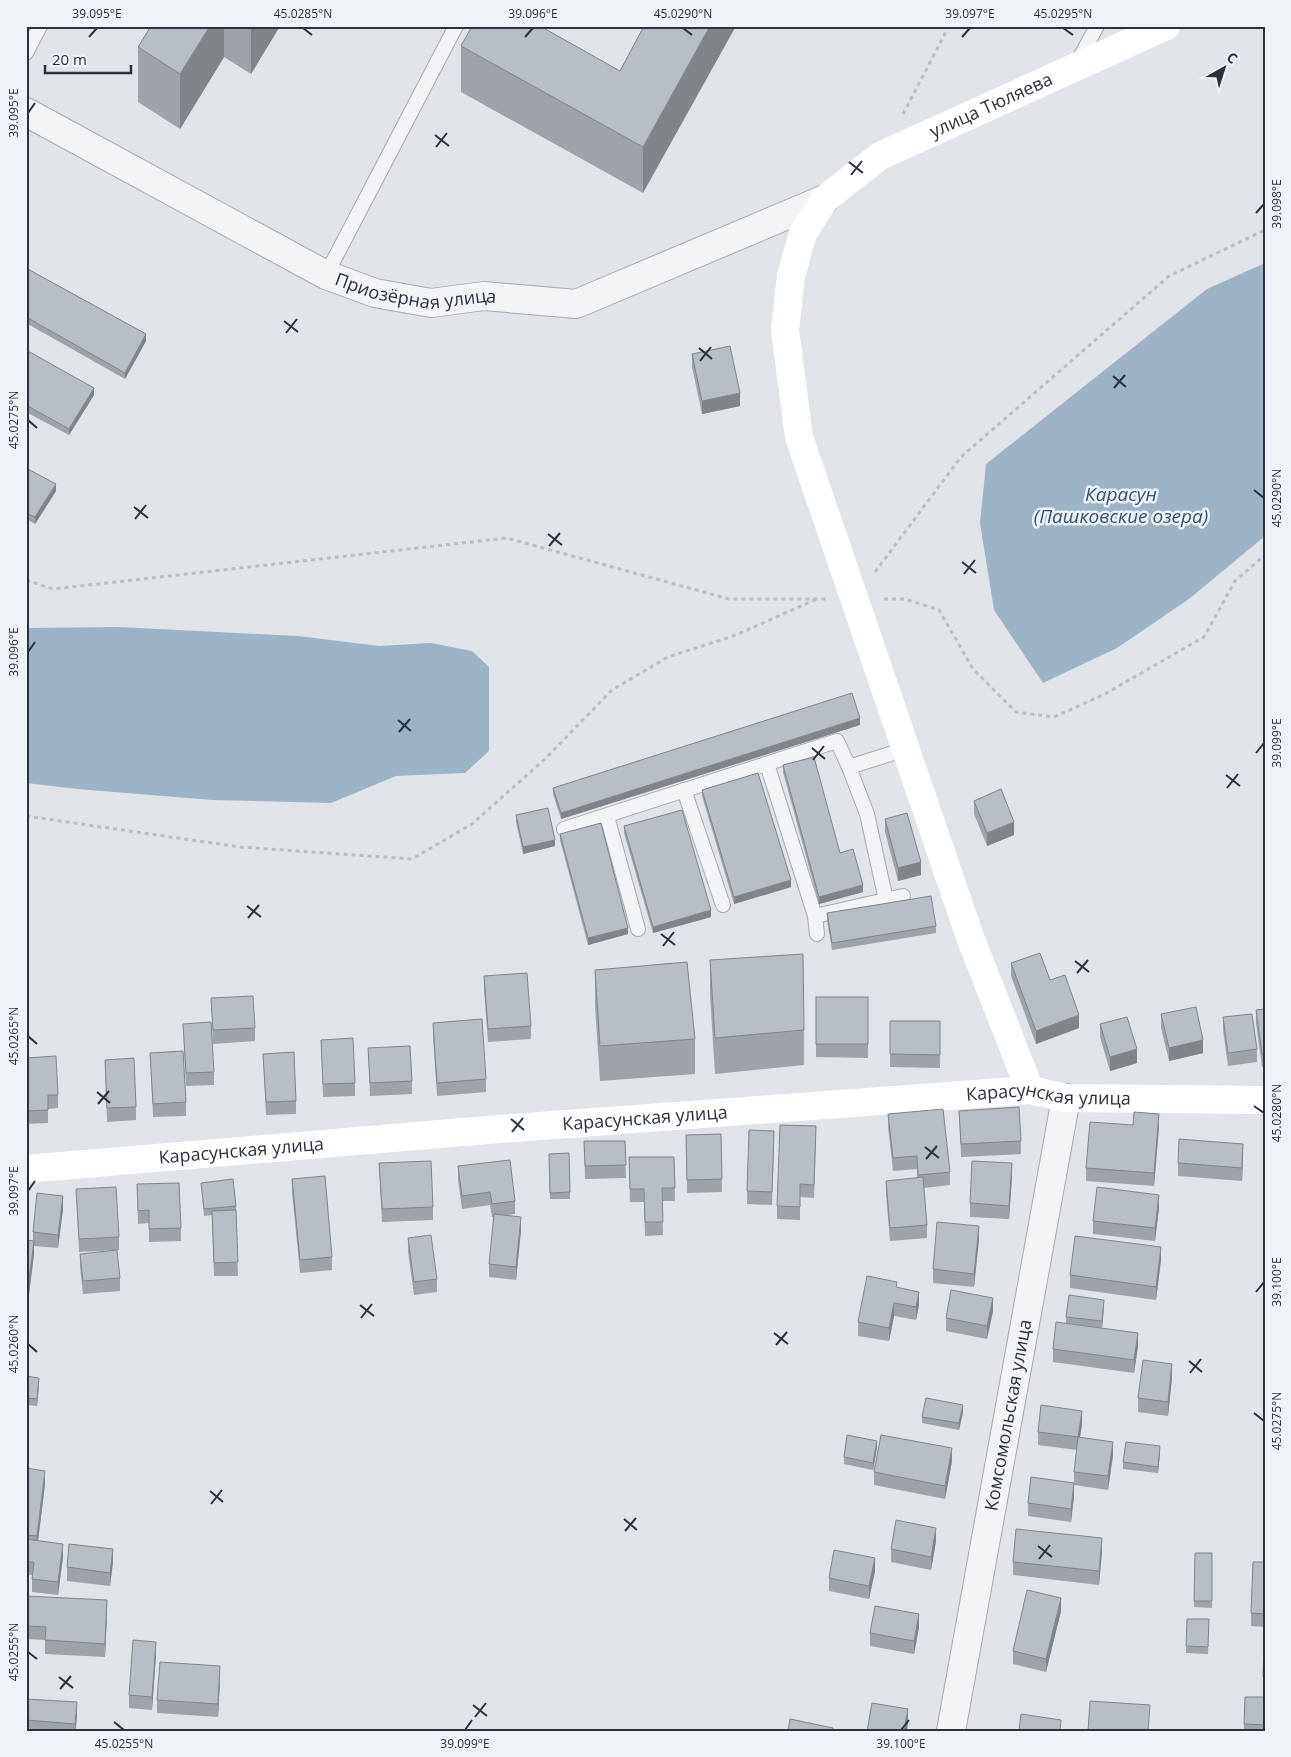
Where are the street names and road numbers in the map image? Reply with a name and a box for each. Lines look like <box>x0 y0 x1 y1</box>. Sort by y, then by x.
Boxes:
street label: улица Тюляева <box>925 66 1056 143</box>
street label: Приозёрная улица <box>332 266 497 314</box>
street label: Карасунская улица <box>965 1076 1131 1110</box>
street label: Карасунская улица <box>561 1099 728 1135</box>
street label: Карасунская улица <box>158 1131 325 1169</box>
street label: Комсомольская улица <box>978 1317 1037 1513</box>

